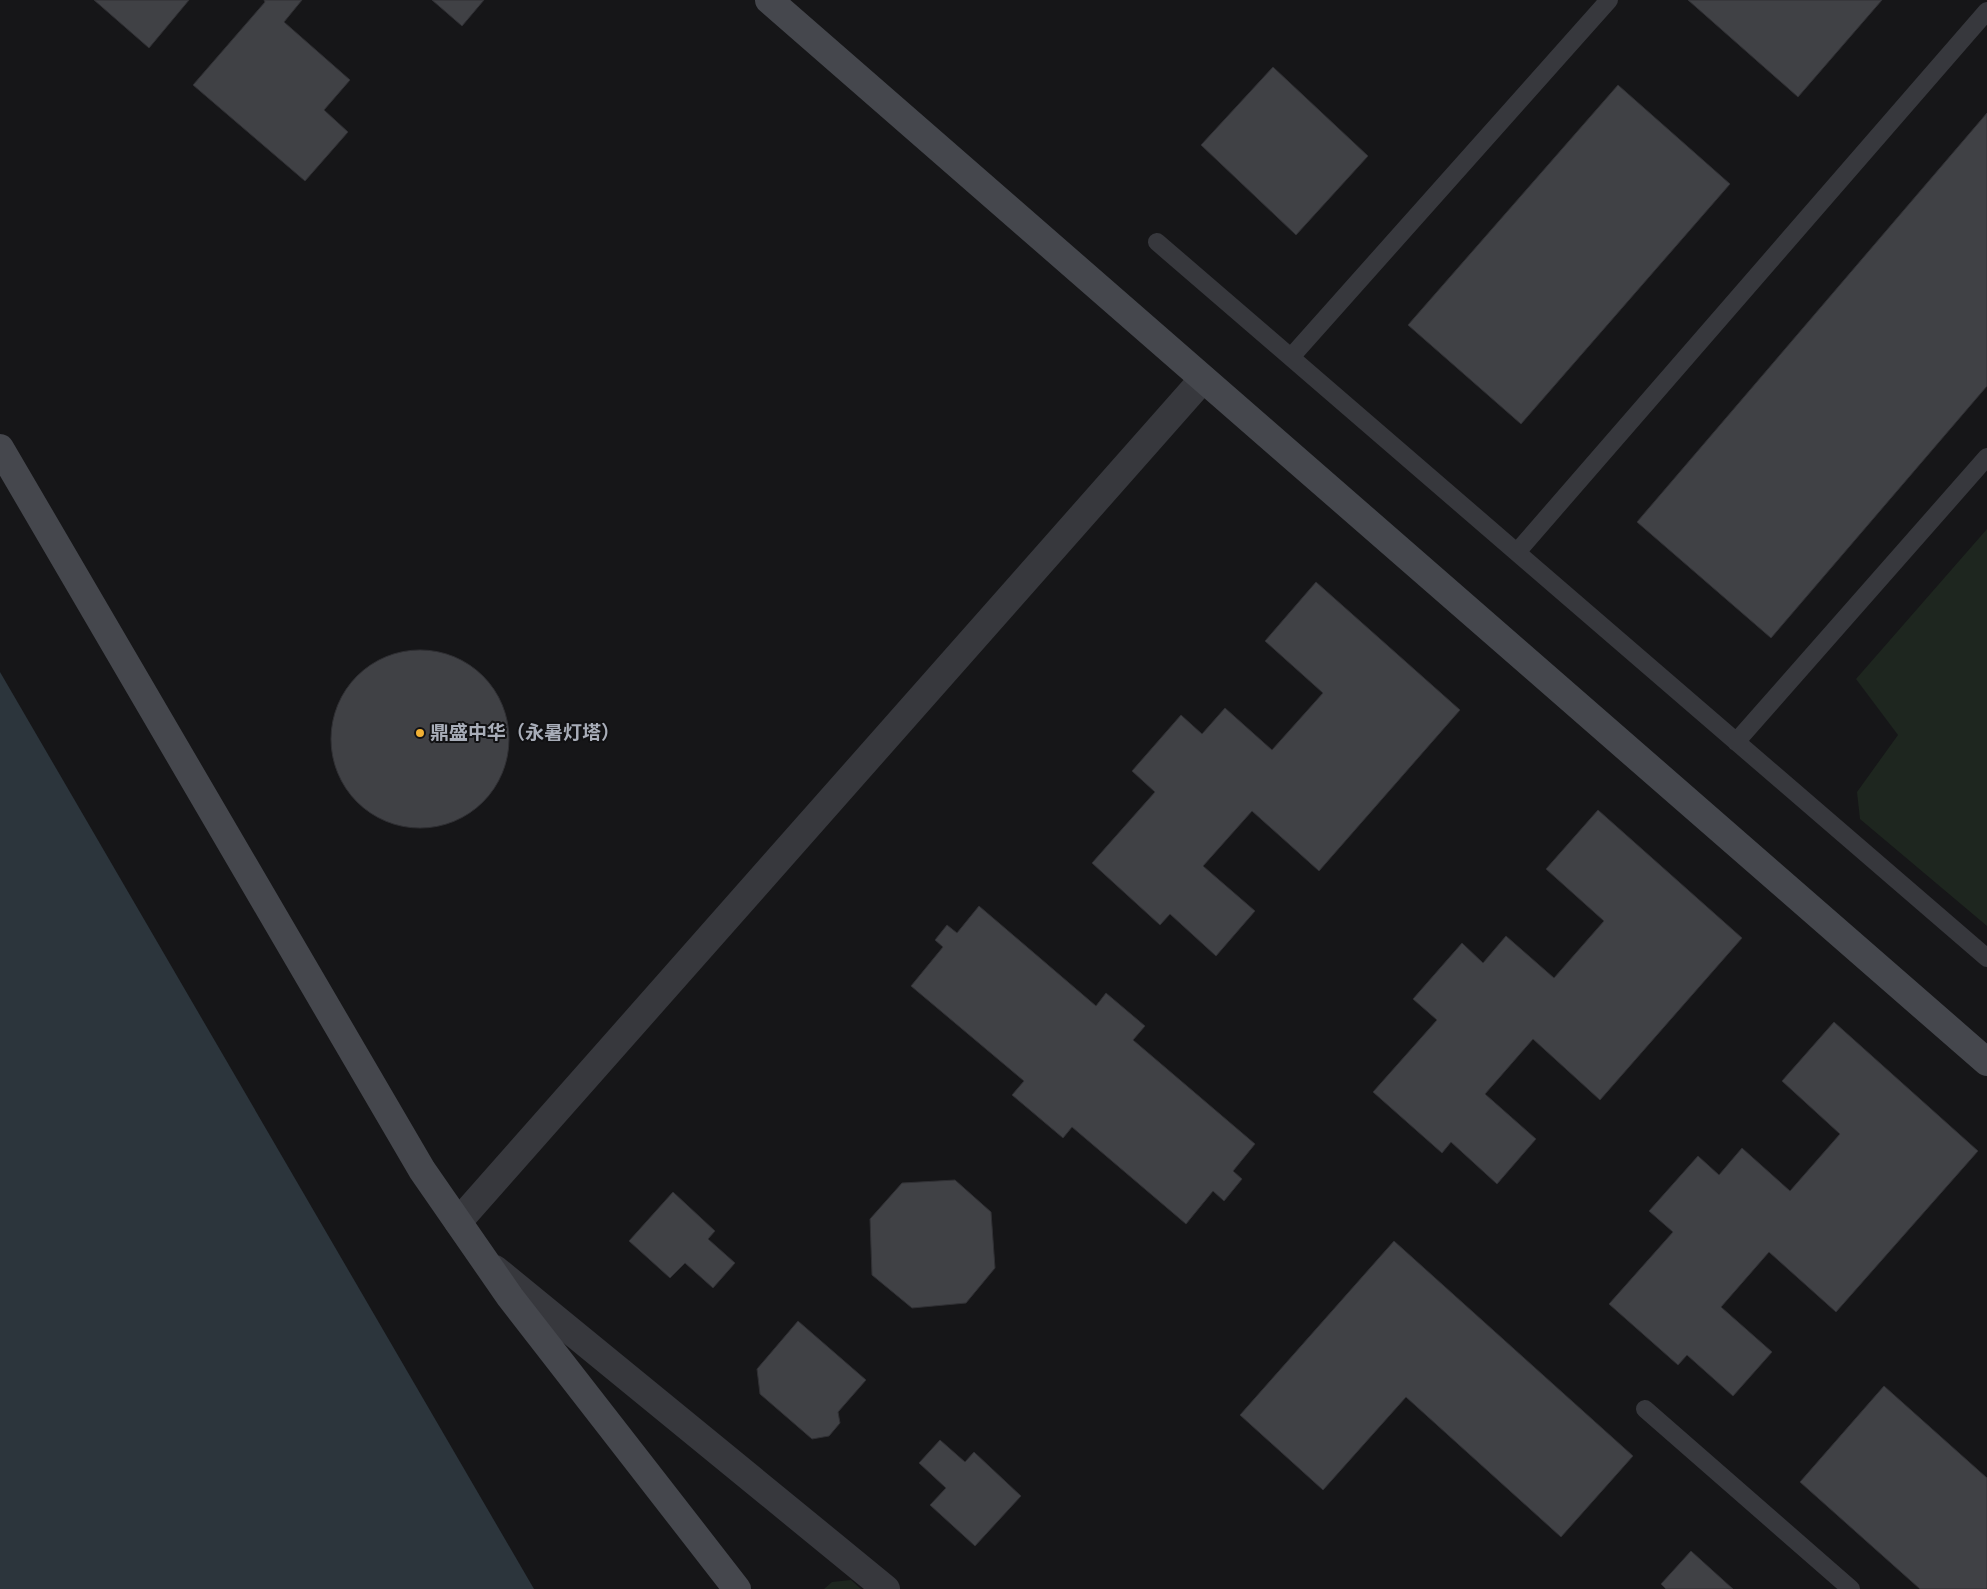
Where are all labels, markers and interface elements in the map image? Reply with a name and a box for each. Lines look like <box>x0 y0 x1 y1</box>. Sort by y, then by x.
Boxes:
place label: 鼎盛中华（永暑灯塔） <box>430 722 620 744</box>
marker: 鼎盛中华（永暑灯塔） <box>414 727 426 739</box>

